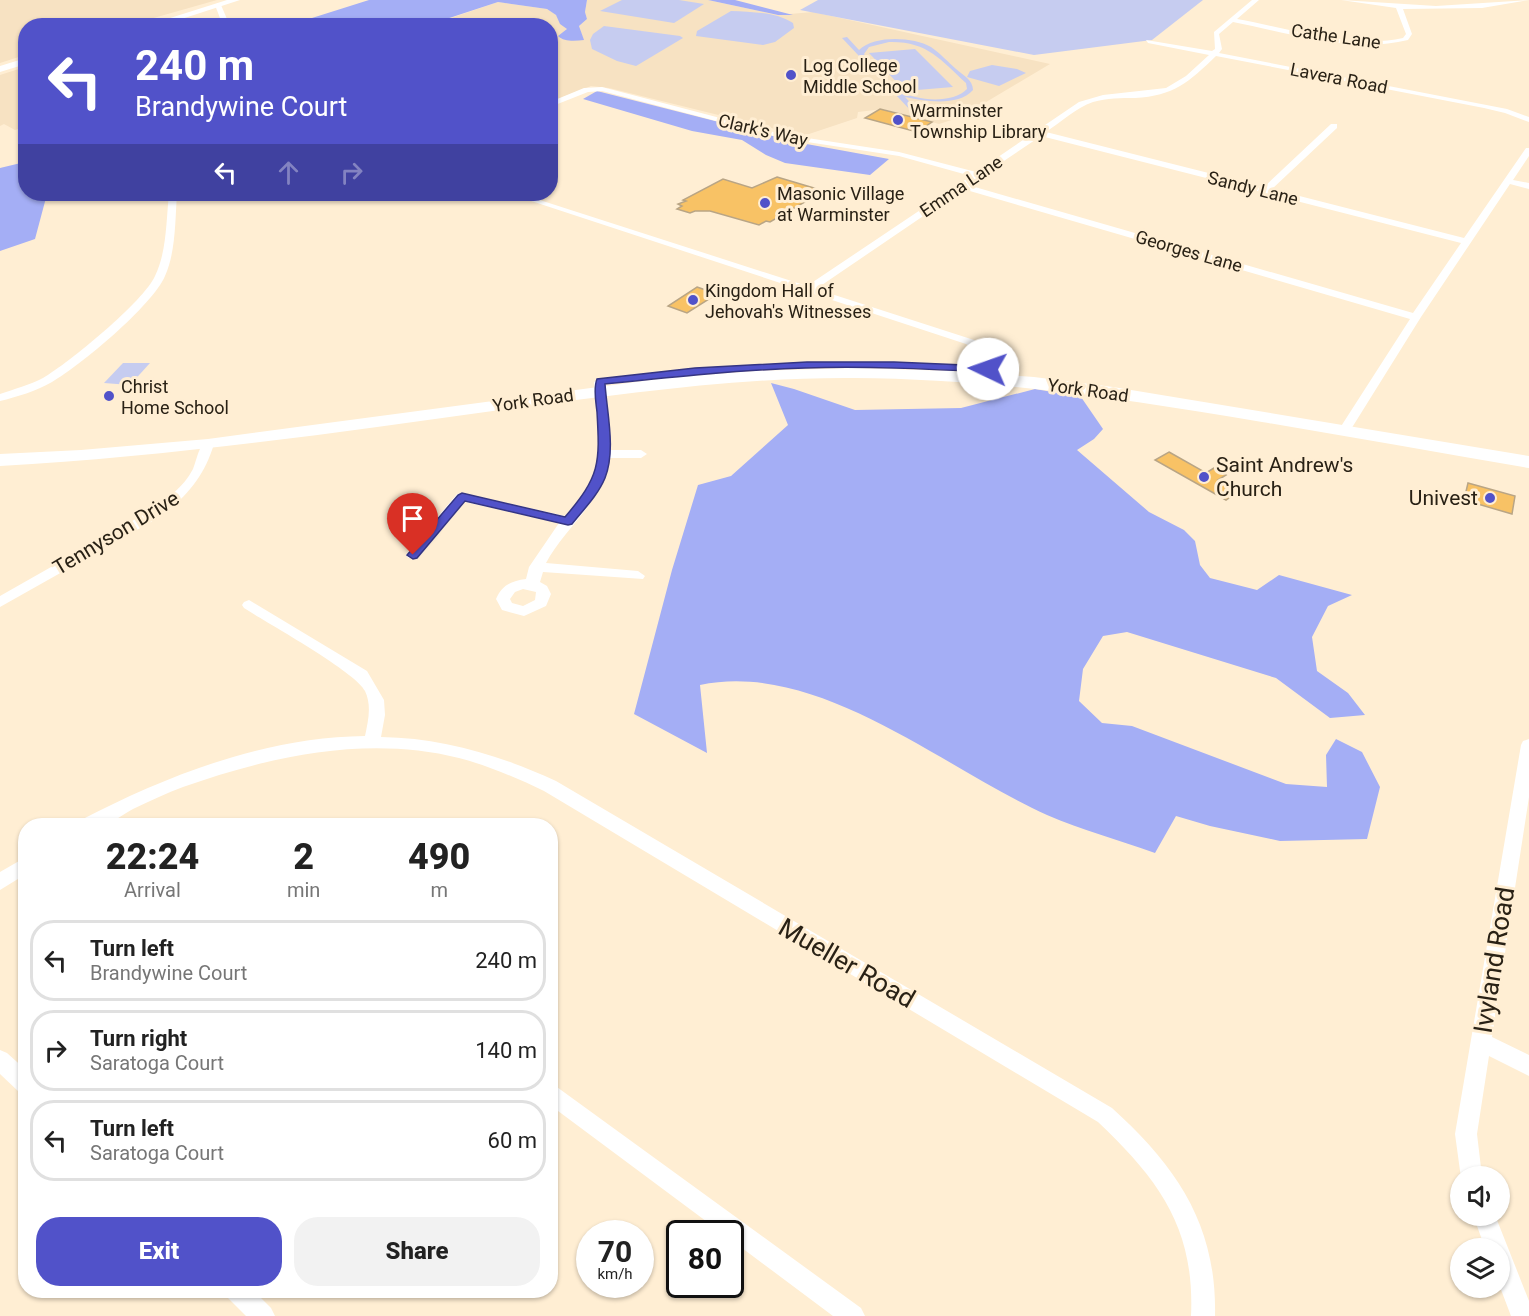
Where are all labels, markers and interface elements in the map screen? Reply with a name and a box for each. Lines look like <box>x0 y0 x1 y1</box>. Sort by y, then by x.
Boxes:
street label: Cathe Lane <box>1290 19 1382 53</box>
text: 240 m <box>135 41 254 90</box>
icon: left <box>36 42 114 120</box>
place label: Log College Middle School <box>803 55 917 97</box>
street label: Lavera Road <box>1288 58 1390 98</box>
marker: Log College Middle School <box>784 68 798 82</box>
text: Brandywine Court <box>135 91 347 123</box>
place label: Warminster Township Library <box>910 100 1047 142</box>
street label: Clark's Way <box>716 110 810 151</box>
marker: Warminster Township Library <box>891 113 905 127</box>
street label: Emma Lane <box>916 151 1006 221</box>
icon: left <box>209 156 242 189</box>
icon: ahead <box>272 156 305 189</box>
icon: right <box>335 156 368 189</box>
street label: Sandy Lane <box>1206 167 1300 209</box>
place label: Masonic Village at Warminster <box>777 183 904 225</box>
marker: Masonic Village at Warminster <box>758 196 772 210</box>
street label: Georges Lane <box>1133 226 1245 276</box>
place label: Kingdom Hall of Jehovah's Witnesses <box>705 280 871 322</box>
marker: Kingdom Hall of Jehovah's Witnesses <box>686 293 700 307</box>
position arrow <box>956 337 1020 401</box>
street label: York Road <box>1046 374 1130 406</box>
place label: Christ Home School <box>121 376 229 418</box>
street label: York Road <box>491 384 575 416</box>
marker: Christ Home School <box>102 389 116 403</box>
place label: Saint Andrew's Church <box>1216 453 1353 501</box>
marker: Saint Andrew's Church <box>1197 470 1211 484</box>
street label: Tennyson Drive <box>49 486 183 580</box>
place label: Univest <box>1409 486 1478 510</box>
marker: Univest <box>1483 491 1497 505</box>
pin <box>387 493 438 555</box>
icon: arrive <box>396 502 429 535</box>
text: 22:24 <box>106 836 199 878</box>
text: 2 <box>293 836 314 878</box>
text: 490 <box>408 836 470 878</box>
text: Arrival <box>124 878 181 902</box>
text: min <box>287 878 320 902</box>
text: m <box>430 878 448 902</box>
street label: Ivyland Road <box>1468 885 1520 1035</box>
street label: Mueller Road <box>774 912 920 1014</box>
text: Turn left <box>90 936 174 961</box>
icon: left <box>39 944 72 977</box>
text: 240 m <box>475 948 537 973</box>
text: Brandywine Court <box>90 961 247 985</box>
text: Turn right <box>90 1026 187 1051</box>
icon: right <box>39 1034 72 1067</box>
text: 140 m <box>475 1038 537 1063</box>
text: Saratoga Court <box>90 1051 224 1075</box>
text: Turn left <box>90 1116 174 1141</box>
icon: left <box>39 1124 72 1157</box>
text: 60 m <box>488 1128 537 1153</box>
text: Saratoga Court <box>90 1141 224 1165</box>
map controls <box>1450 1166 1510 1298</box>
button: sound <box>1450 1166 1510 1226</box>
button: Exit <box>36 1217 282 1286</box>
button: Share <box>294 1217 540 1286</box>
speed limit sign: 80 <box>666 1220 744 1298</box>
text: 70 <box>598 1234 632 1269</box>
button: layers <box>1450 1238 1510 1298</box>
text: km/h <box>597 1265 633 1283</box>

